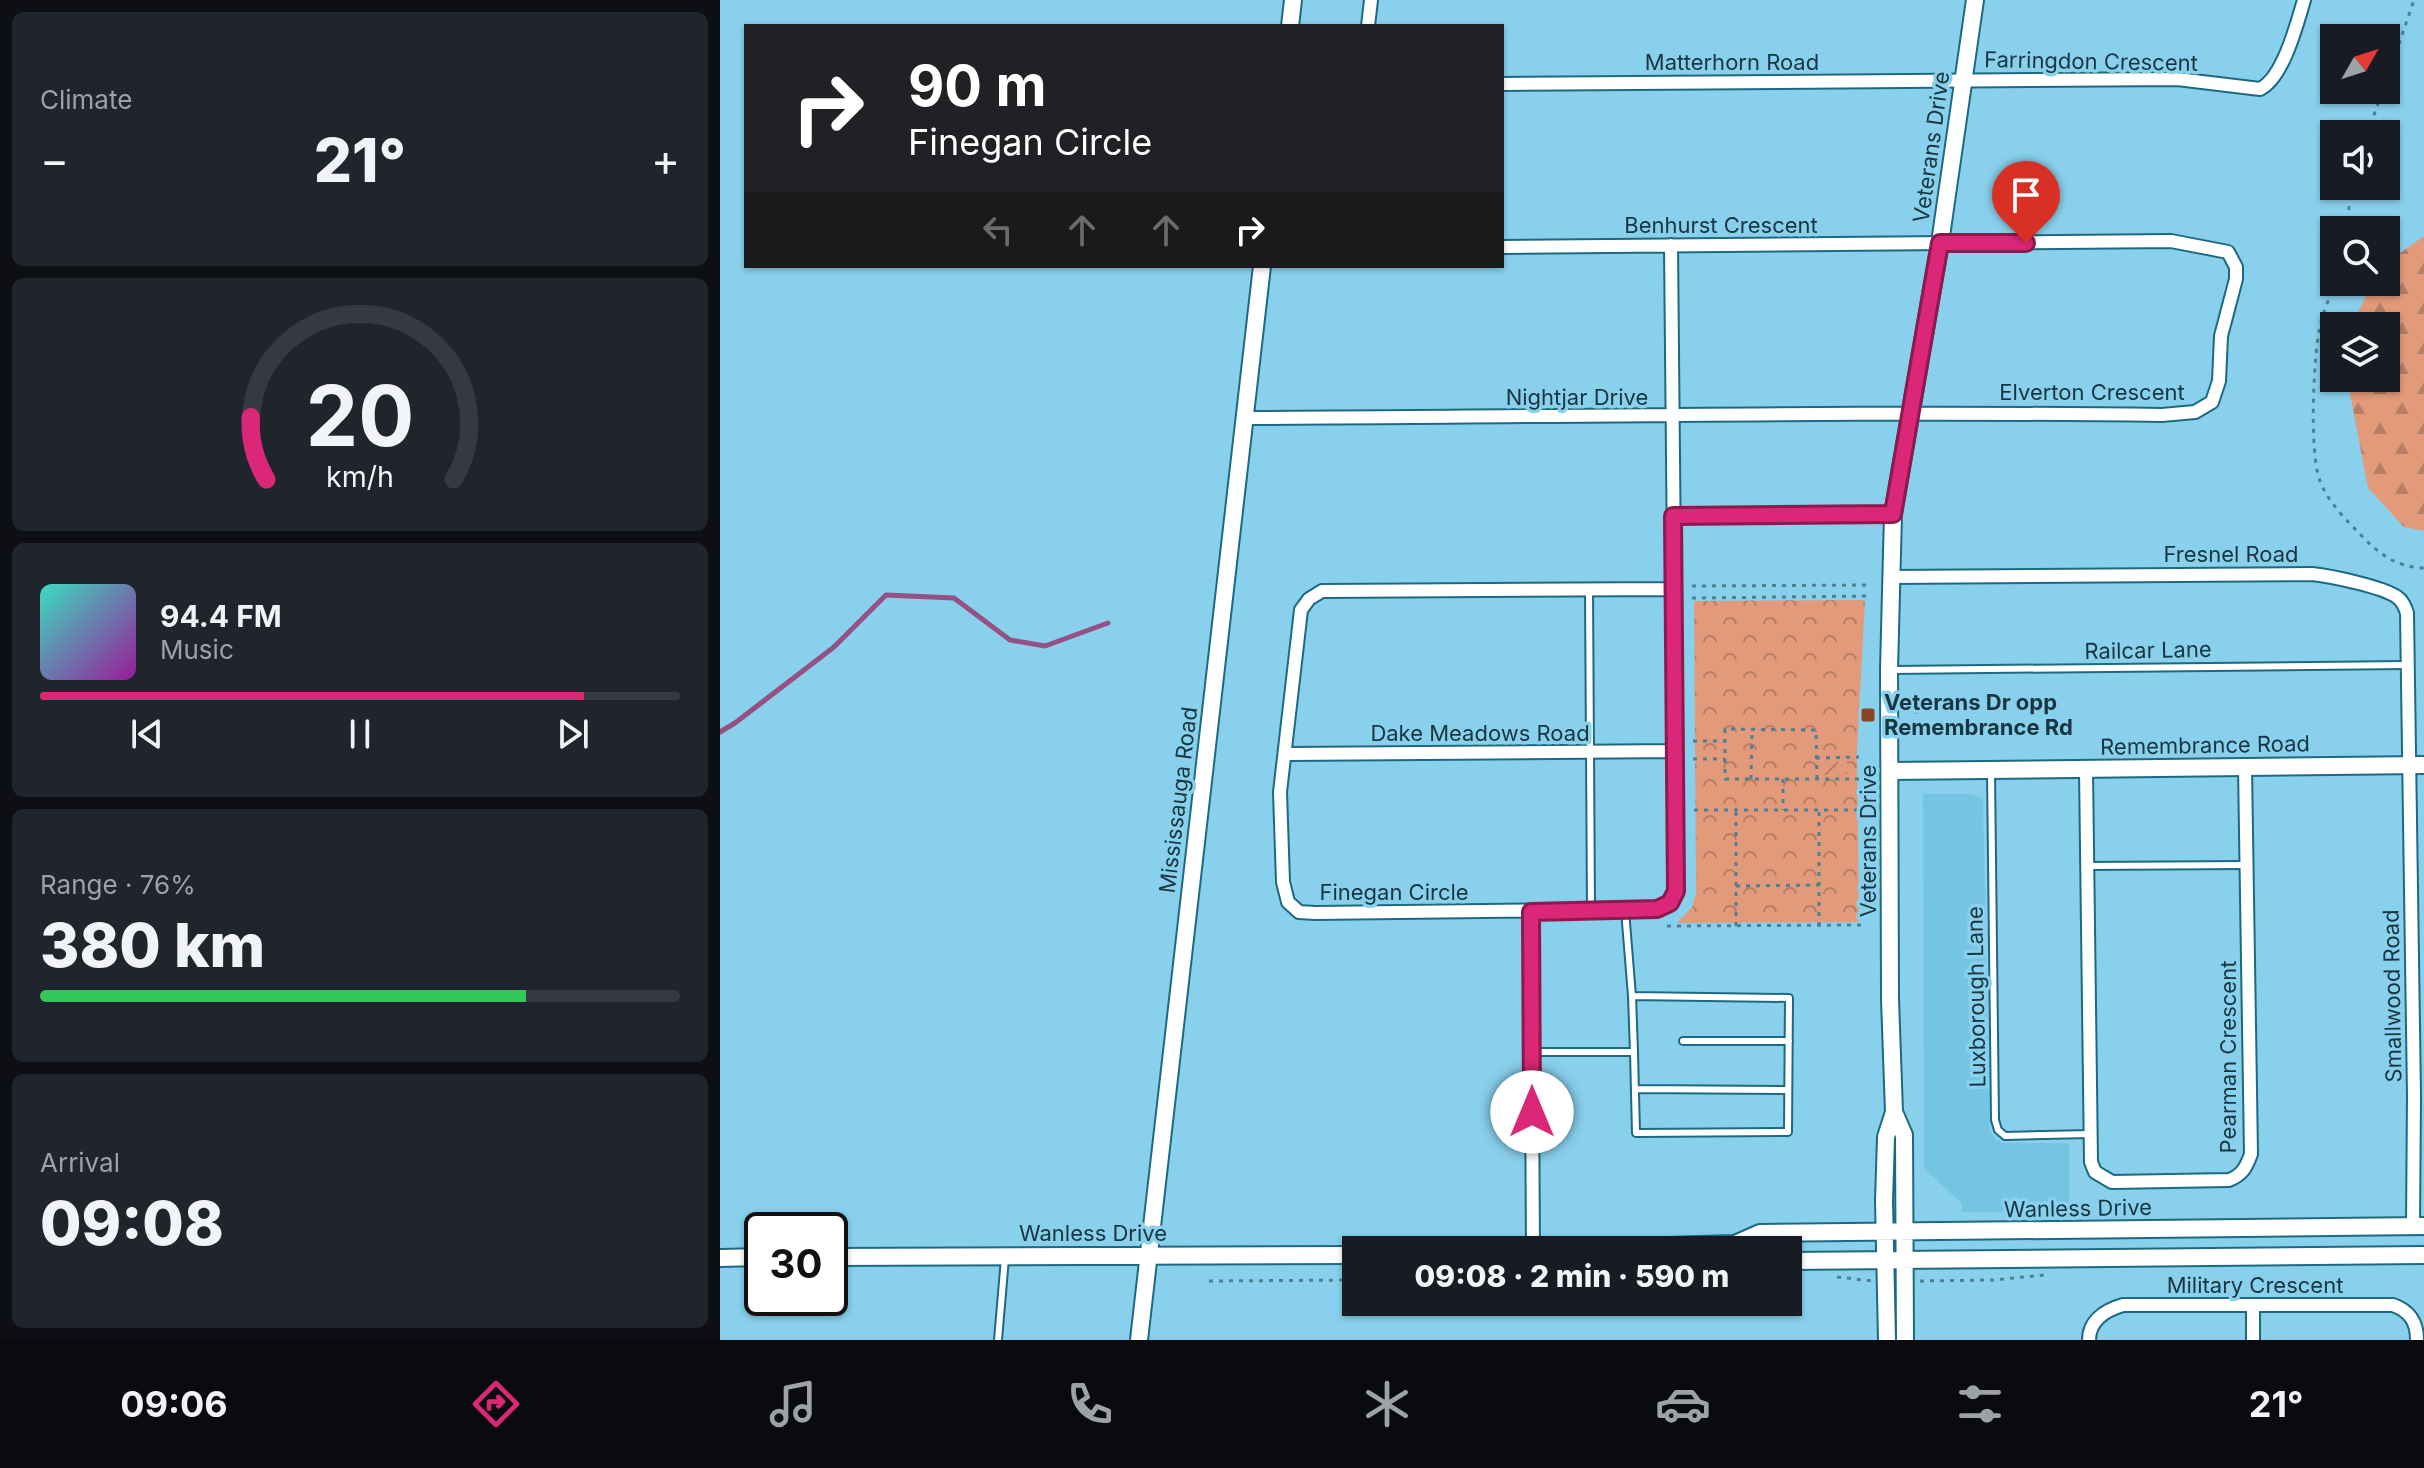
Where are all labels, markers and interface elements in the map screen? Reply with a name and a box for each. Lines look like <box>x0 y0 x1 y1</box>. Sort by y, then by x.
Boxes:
north arrow <box>2320 24 2400 104</box>
map controls <box>2320 24 2400 392</box>
street label: Farringdon Crescent <box>1984 46 2198 76</box>
street label: Matterhorn Road <box>1645 49 1819 75</box>
text: 90 m <box>908 52 1047 120</box>
icon: right <box>776 56 880 160</box>
street label: Veterans Drive <box>1907 70 1955 224</box>
text: Climate <box>40 84 132 115</box>
text: Finegan Circle <box>908 120 1152 164</box>
button: sound <box>2320 120 2400 200</box>
text: 21° <box>314 124 406 196</box>
text: − <box>40 133 69 187</box>
text: + <box>651 133 680 187</box>
pin <box>1992 161 2060 243</box>
icon: arrive <box>2004 173 2048 217</box>
icon: left <box>976 208 1020 252</box>
icon: ahead <box>1060 208 1104 252</box>
icon: ahead <box>1144 208 1188 252</box>
icon: right <box>1228 208 1272 252</box>
street label: Benhurst Crescent <box>1624 212 1818 238</box>
button: search <box>2320 216 2400 296</box>
button: layers <box>2320 312 2400 392</box>
text: 20 <box>306 365 414 466</box>
street label: Elverton Crescent <box>1999 379 2185 405</box>
street label: Nightjar Drive <box>1506 384 1648 410</box>
text: km/h <box>326 460 394 495</box>
street label: Fresnel Road <box>2163 541 2299 567</box>
text: 94.4 FM <box>160 598 282 634</box>
text: Music <box>160 634 234 665</box>
street label: Railcar Lane <box>2084 636 2212 664</box>
place label: Veterans Dr opp Remembrance Rd <box>1884 689 2073 740</box>
street label: Mississauga Road <box>1154 705 1202 895</box>
marker: Veterans Dr opp Remembrance Rd <box>1859 706 1877 724</box>
icon: previous <box>125 712 169 756</box>
icon: pause <box>338 712 382 756</box>
icon: next <box>551 712 595 756</box>
street label: Dake Meadows Road <box>1370 720 1590 746</box>
street label: Remembrance Road <box>2100 730 2310 760</box>
street label: Veterans Drive <box>1855 765 1881 917</box>
text: Range · 76% <box>40 869 196 900</box>
street label: Finegan Circle <box>1319 879 1469 905</box>
street label: Luxborough Lane <box>1961 906 1991 1088</box>
text: 380 km <box>40 909 265 981</box>
street label: Smallwood Road <box>2377 909 2407 1083</box>
street label: Pearman Crescent <box>2215 961 2241 1153</box>
position arrow <box>1490 1070 1574 1154</box>
text: Arrival <box>40 1147 120 1178</box>
text: 09:08 <box>40 1187 224 1259</box>
street label: Wanless Drive <box>2004 1194 2152 1222</box>
speed limit sign: 30 <box>744 1212 848 1316</box>
street label: Wanless Drive <box>1019 1220 1167 1246</box>
text: 09:08 · 2 min · 590 m <box>1415 1258 1729 1294</box>
street label: Military Crescent <box>2167 1272 2343 1298</box>
icon: directions <box>468 1376 524 1432</box>
icon: music <box>765 1376 821 1432</box>
icon: phone <box>1062 1376 1118 1432</box>
icon: climate <box>1359 1376 1415 1432</box>
icon: car <box>1655 1376 1711 1432</box>
icon: filters <box>1952 1376 2008 1432</box>
text: 09:06 <box>120 1382 228 1426</box>
text: 21° <box>2249 1382 2304 1426</box>

